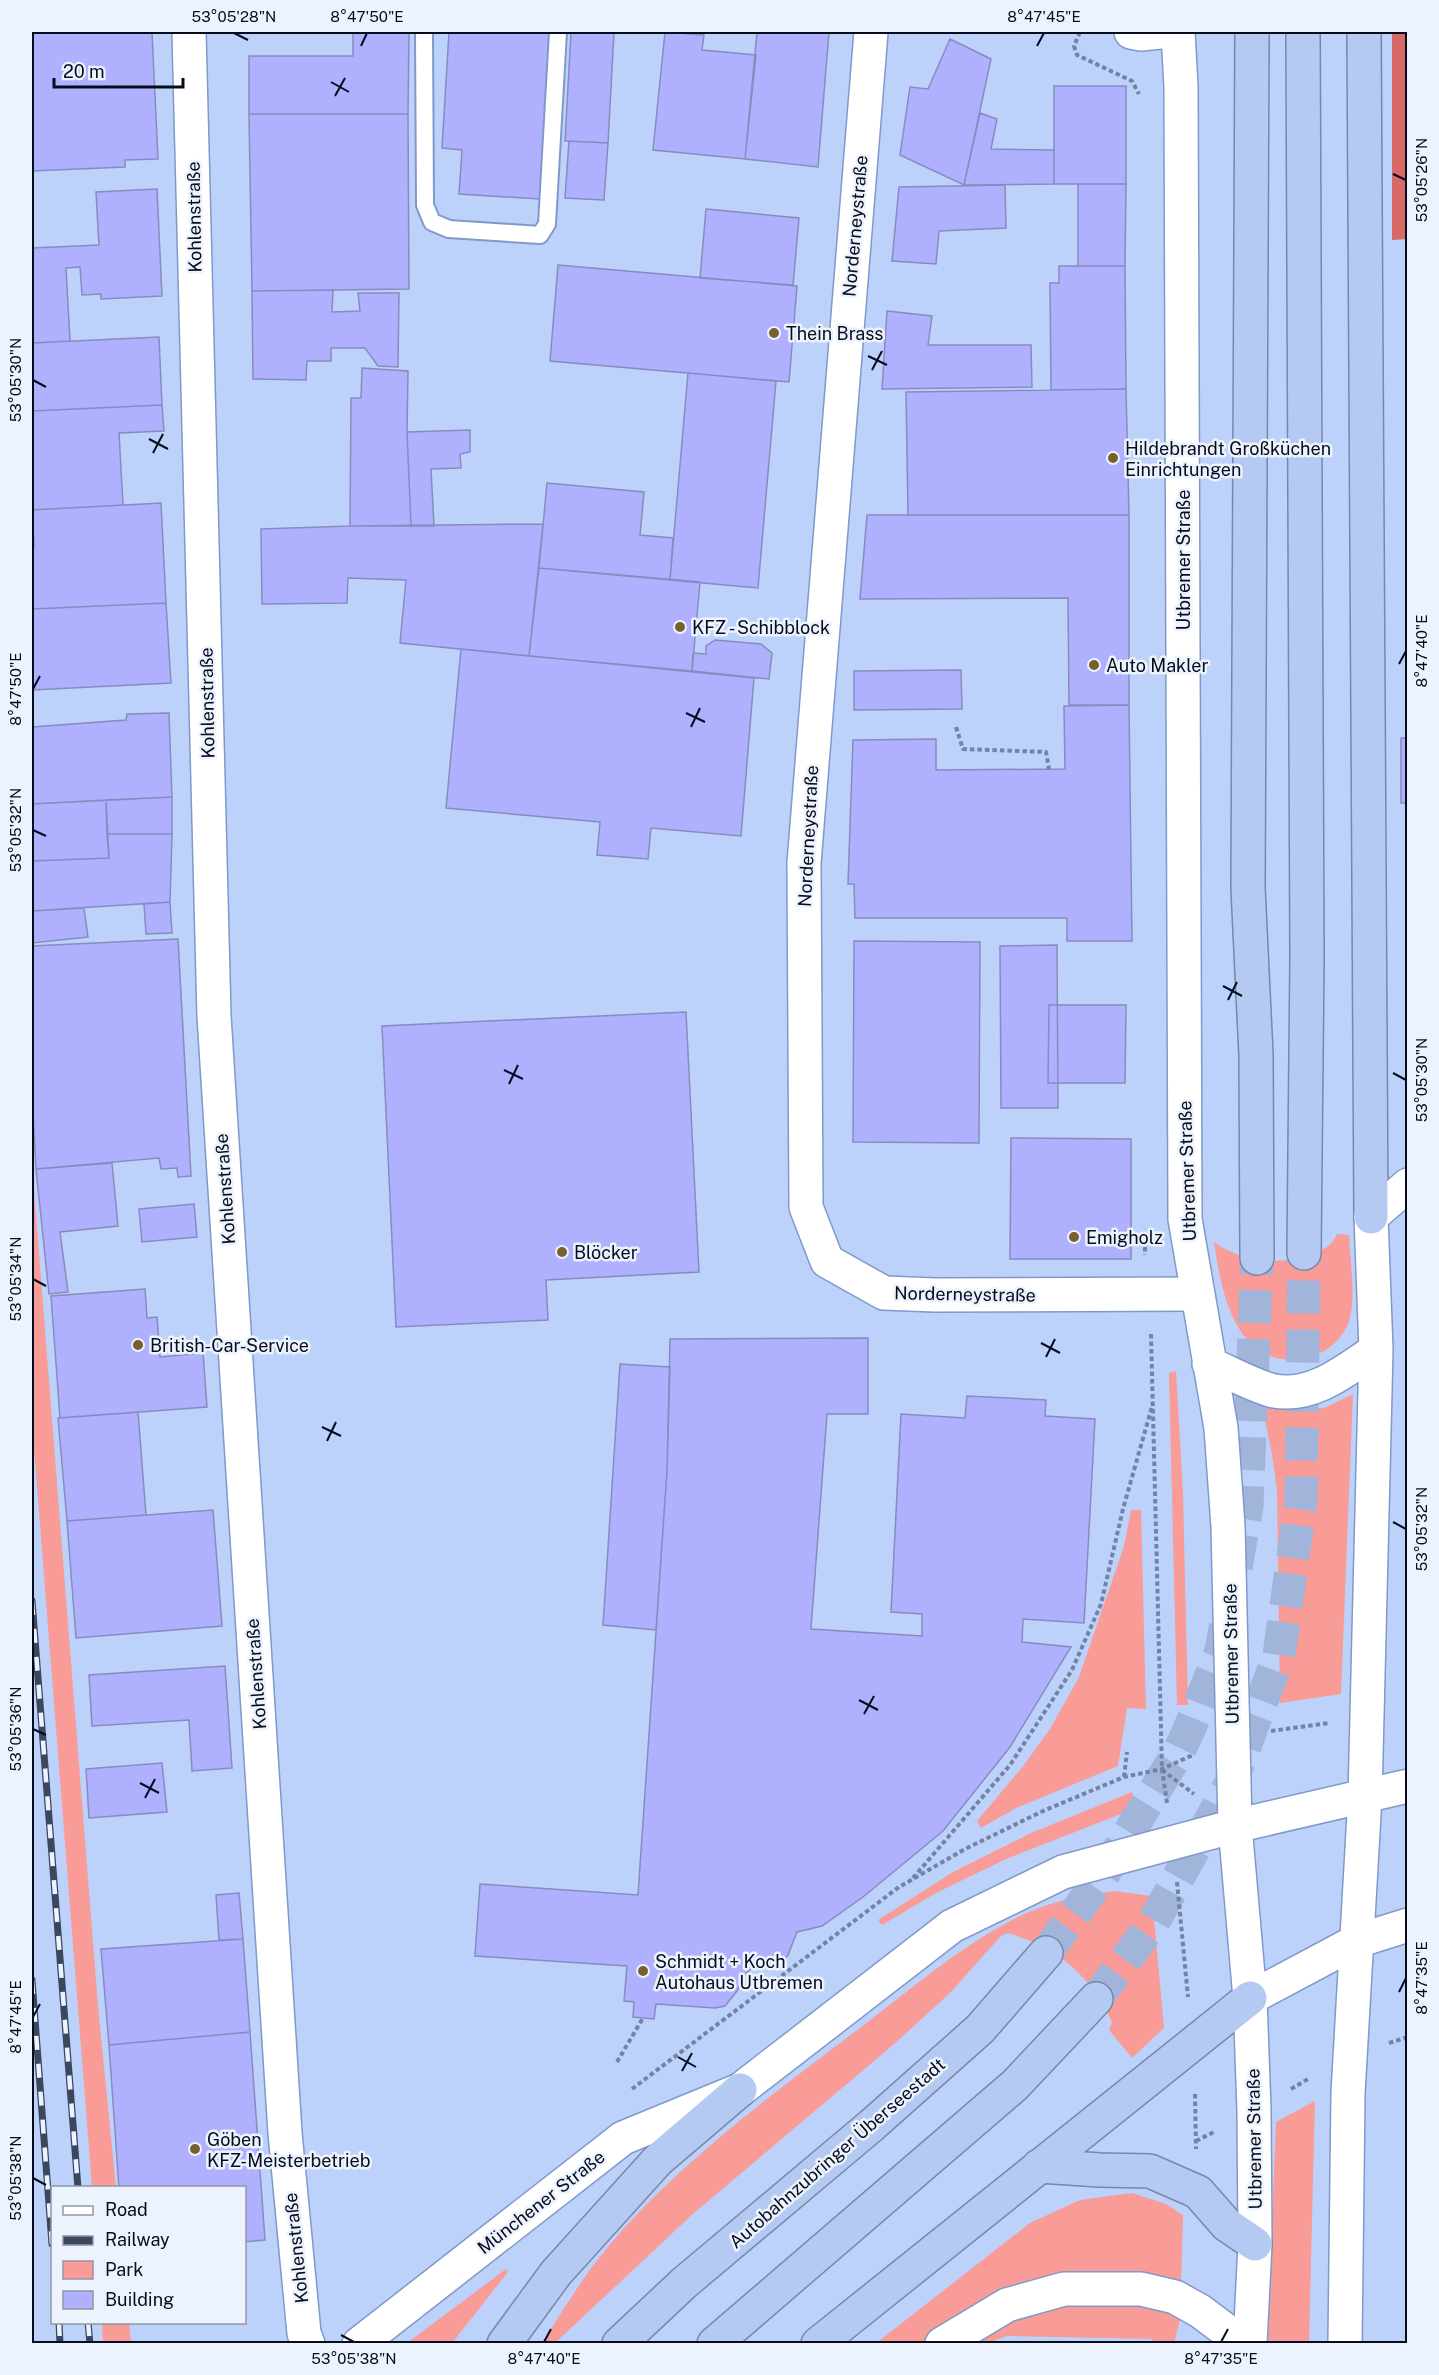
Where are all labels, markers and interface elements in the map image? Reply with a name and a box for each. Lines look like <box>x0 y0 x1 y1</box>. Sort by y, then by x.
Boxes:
text: 53°05'28"N <box>192 8 276 25</box>
text: 8°47'50"E <box>330 8 404 25</box>
text: 8°47'45"E <box>1007 8 1081 25</box>
scale bar <box>54 51 183 89</box>
text: 20 m <box>63 61 105 82</box>
text: 53°05'26"N <box>1413 138 1430 222</box>
street label: Norderneystraße <box>838 154 872 298</box>
street label: Kohlenstraße <box>183 161 205 273</box>
place label: Thein Brass <box>786 323 883 344</box>
marker: Thein Brass <box>767 326 781 340</box>
text: 53°05'30"N <box>7 338 24 422</box>
place label: Hildebrandt Großküchen Einrichtungen <box>1125 438 1331 480</box>
marker: Hildebrandt Großküchen Einrichtungen <box>1106 451 1120 465</box>
street label: Utbremer Straße <box>1173 489 1194 631</box>
text: 8°47'40"E <box>1413 614 1430 688</box>
place label: KFZ - Schibblock <box>692 617 830 638</box>
marker: KFZ - Schibblock <box>673 620 687 634</box>
street label: Kohlenstraße <box>196 647 218 759</box>
text: 8°47'50"E <box>7 652 24 726</box>
place label: Auto Makler <box>1106 655 1208 676</box>
marker: Auto Makler <box>1087 658 1101 672</box>
street label: Norderneystraße <box>794 765 822 907</box>
text: 53°05'32"N <box>7 788 24 872</box>
text: 53°05'30"N <box>1413 1038 1430 1122</box>
street label: Utbremer Straße <box>1174 1100 1200 1242</box>
street label: Kohlenstraße <box>211 1133 239 1245</box>
place label: Emigholz <box>1086 1227 1163 1248</box>
marker: Emigholz <box>1067 1230 1081 1244</box>
text: 53°05'34"N <box>7 1236 24 1322</box>
place label: Blöcker <box>574 1242 638 1263</box>
marker: Blöcker <box>555 1245 569 1259</box>
street label: Norderneystraße <box>894 1282 1036 1306</box>
place label: British-Car-Service <box>150 1335 309 1356</box>
marker: British-Car-Service <box>131 1338 145 1352</box>
text: 53°05'32"N <box>1413 1487 1430 1571</box>
street label: Utbremer Straße <box>1219 1583 1243 1725</box>
street label: Kohlenstraße <box>242 1618 270 1730</box>
text: 53°05'36"N <box>7 1687 24 1771</box>
text: 8°47'35"E <box>1413 1941 1430 2015</box>
place label: Schmidt + Koch Autohaus Utbremen <box>655 1951 823 1993</box>
marker: Schmidt + Koch Autohaus Utbremen <box>636 1964 650 1978</box>
text: 8°47'45"E <box>7 1980 24 2054</box>
street label: Autobahnzubringer Überseestadt <box>724 2053 949 2253</box>
street label: Utbremer Straße <box>1242 2068 1266 2210</box>
place label: Göben KFZ-Meisterbetrieb <box>207 2129 370 2171</box>
text: 53°05'38"N <box>7 2135 24 2221</box>
marker: Göben KFZ-Meisterbetrieb <box>188 2142 202 2156</box>
street label: Münchener Straße <box>473 2146 609 2258</box>
legend <box>51 2186 246 2324</box>
street label: Kohlenstraße <box>280 2192 312 2304</box>
text: Road <box>105 2199 148 2220</box>
text: Railway <box>105 2229 170 2250</box>
text: Park <box>105 2259 143 2280</box>
text: Building <box>105 2289 174 2310</box>
text: 53°05'38"N <box>311 2350 397 2367</box>
text: 8°47'40"E <box>507 2350 581 2367</box>
text: 8°47'35"E <box>1184 2350 1258 2367</box>

